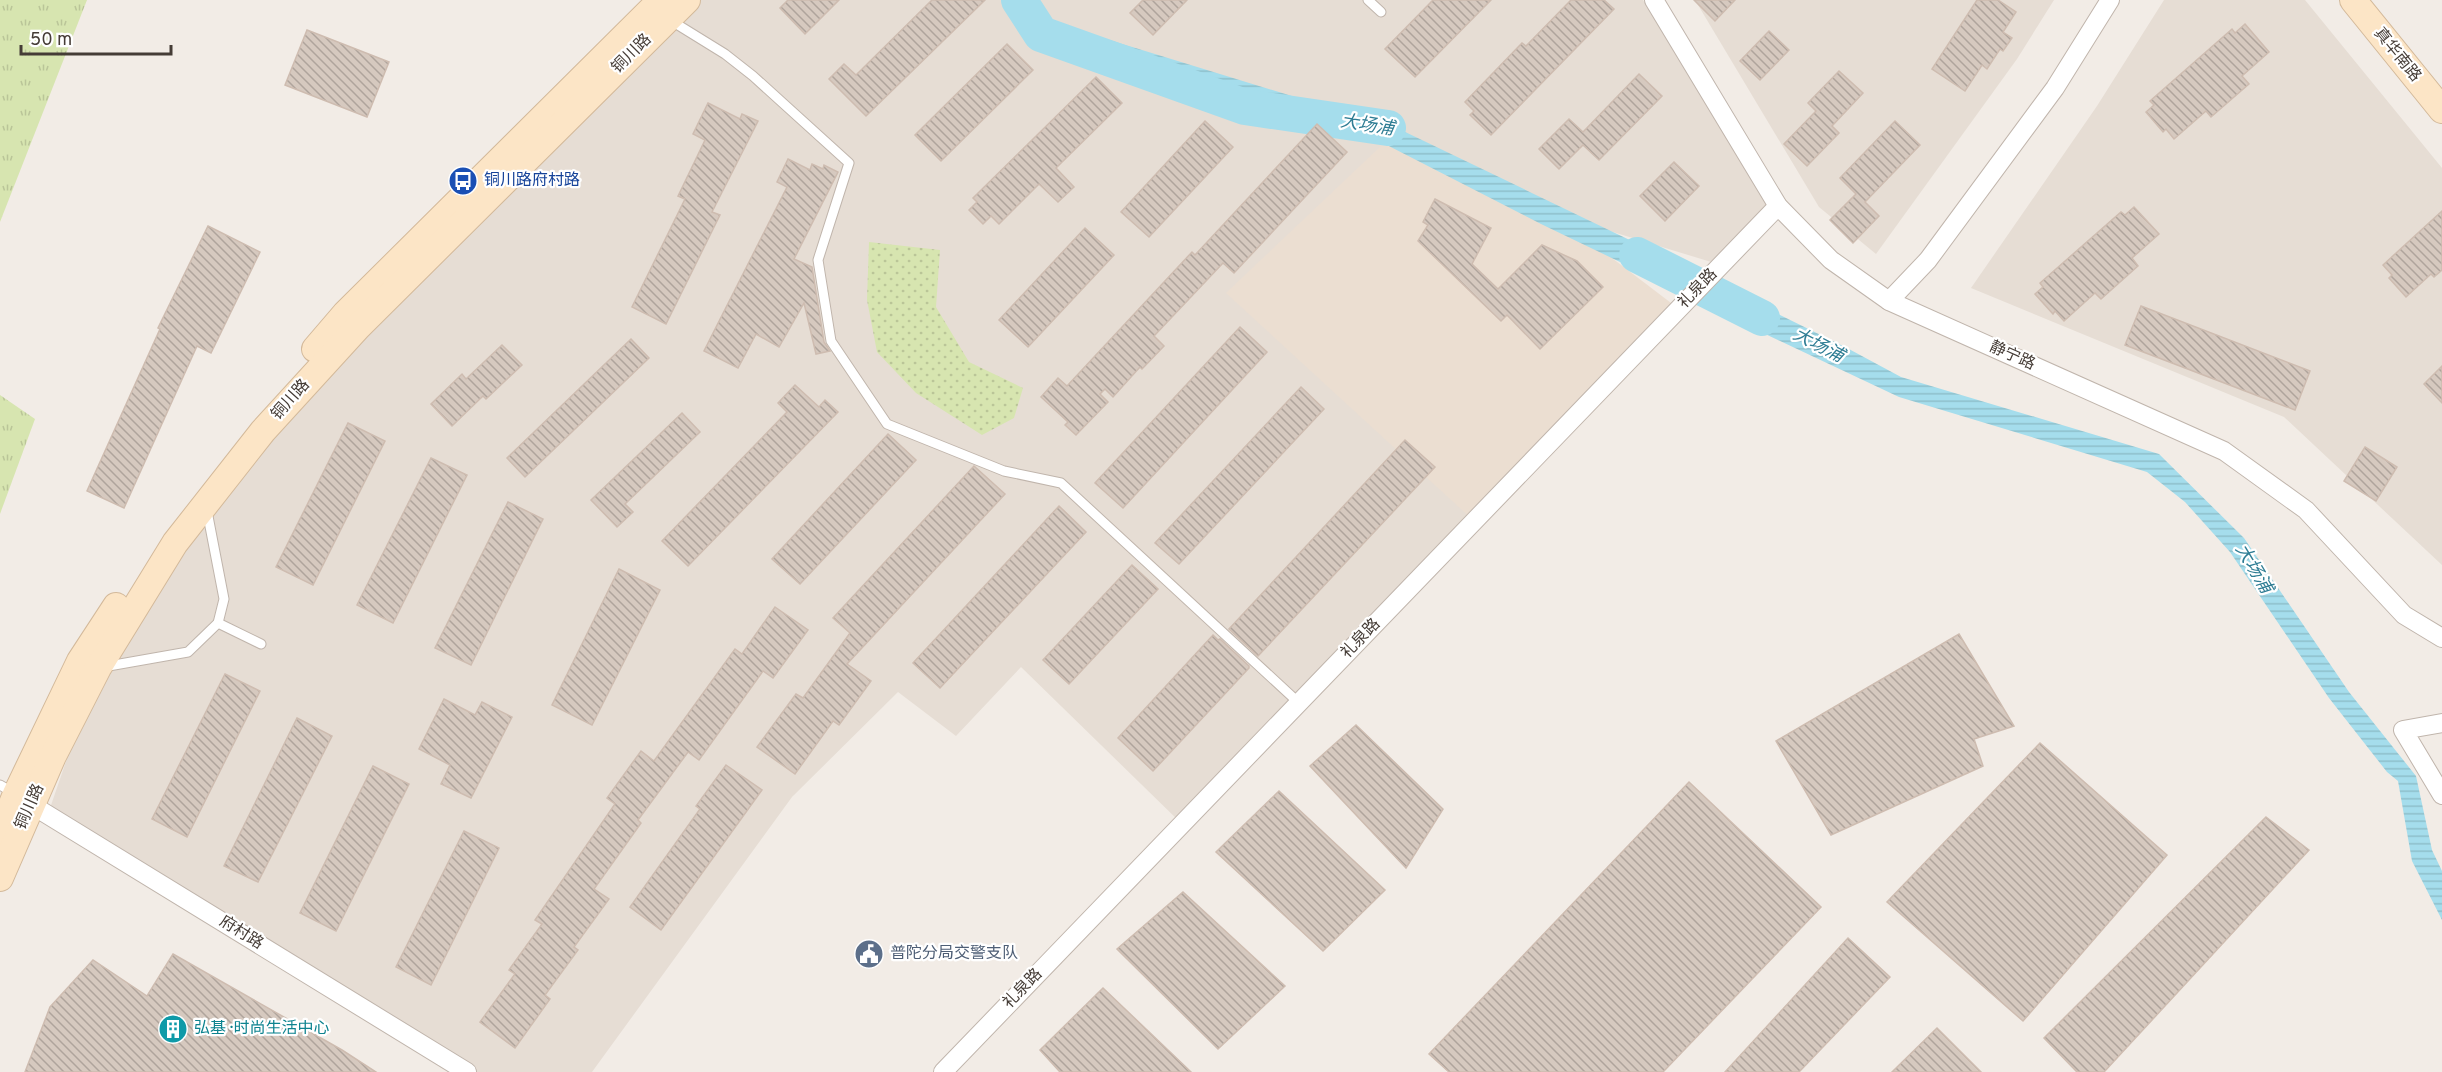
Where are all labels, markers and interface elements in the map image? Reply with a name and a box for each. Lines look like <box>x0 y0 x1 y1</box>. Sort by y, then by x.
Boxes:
scale bar <box>21 18 171 56</box>
street label: 真华南路 <box>2369 24 2425 86</box>
text: 50 m <box>30 29 72 52</box>
street label: 铜川路 <box>608 30 656 78</box>
water label: 大场浦 <box>1339 110 1398 142</box>
bus stop icon: 铜川路府村路 <box>447 165 479 197</box>
place label: 铜川路府村路 <box>484 171 580 191</box>
street label: 礼泉路 <box>1674 265 1722 313</box>
water label: 大场浦 <box>1789 323 1850 370</box>
street label: 静宁路 <box>1986 337 2038 375</box>
street label: 铜川路 <box>268 375 314 425</box>
water label: 大场浦 <box>2229 540 2278 601</box>
street label: 礼泉路 <box>1337 615 1385 663</box>
street label: 铜川路 <box>11 781 49 833</box>
street label: 府村路 <box>215 912 267 954</box>
public building icon: 普陀分局交警支队 <box>853 938 885 970</box>
place label: 普陀分局交警支队 <box>890 944 1018 964</box>
street label: 礼泉路 <box>999 965 1047 1013</box>
building icon: 弘基 · 时尚生活中心 <box>157 1013 189 1045</box>
place label: 弘基 · 时尚生活中心 <box>194 1019 330 1039</box>

